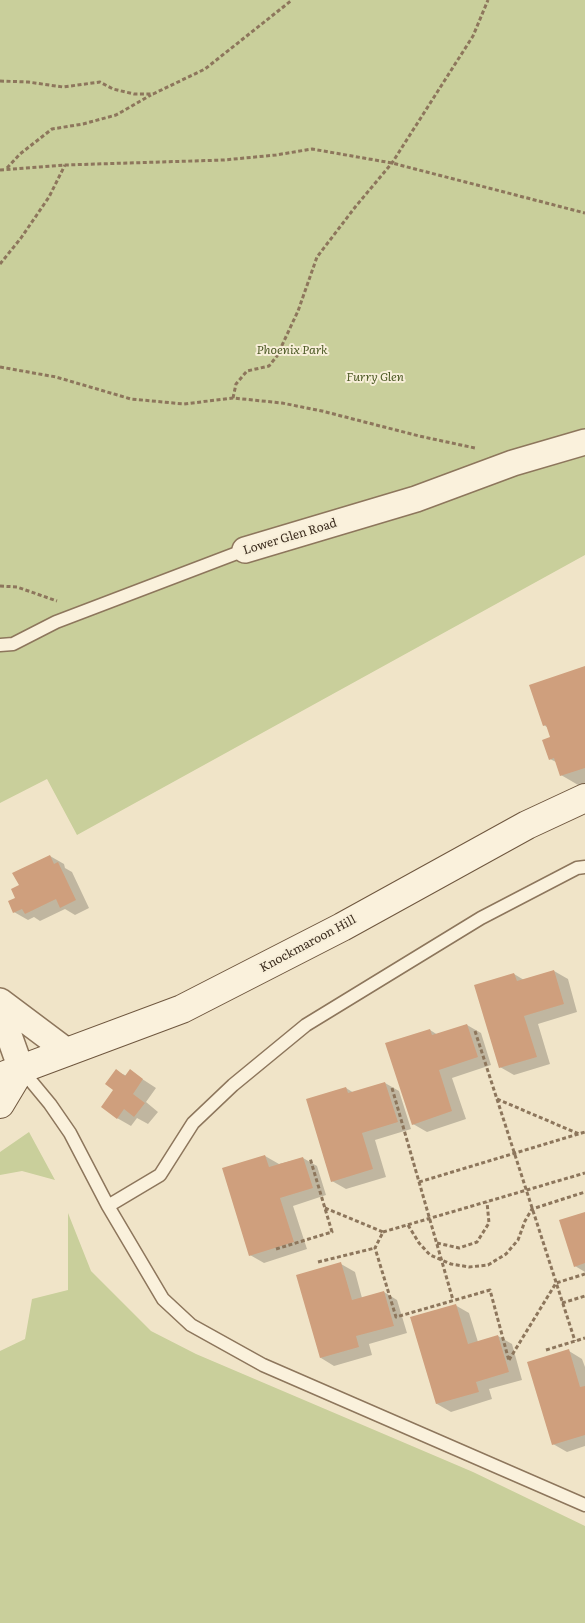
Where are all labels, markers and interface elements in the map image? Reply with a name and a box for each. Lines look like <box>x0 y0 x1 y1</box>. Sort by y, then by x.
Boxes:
park label: Phoenix Park <box>256 343 328 357</box>
park label: Furry Glen <box>346 370 404 384</box>
street label: Lower Glen Road <box>241 516 339 558</box>
street label: Knockmaroon Hill <box>257 913 359 975</box>

